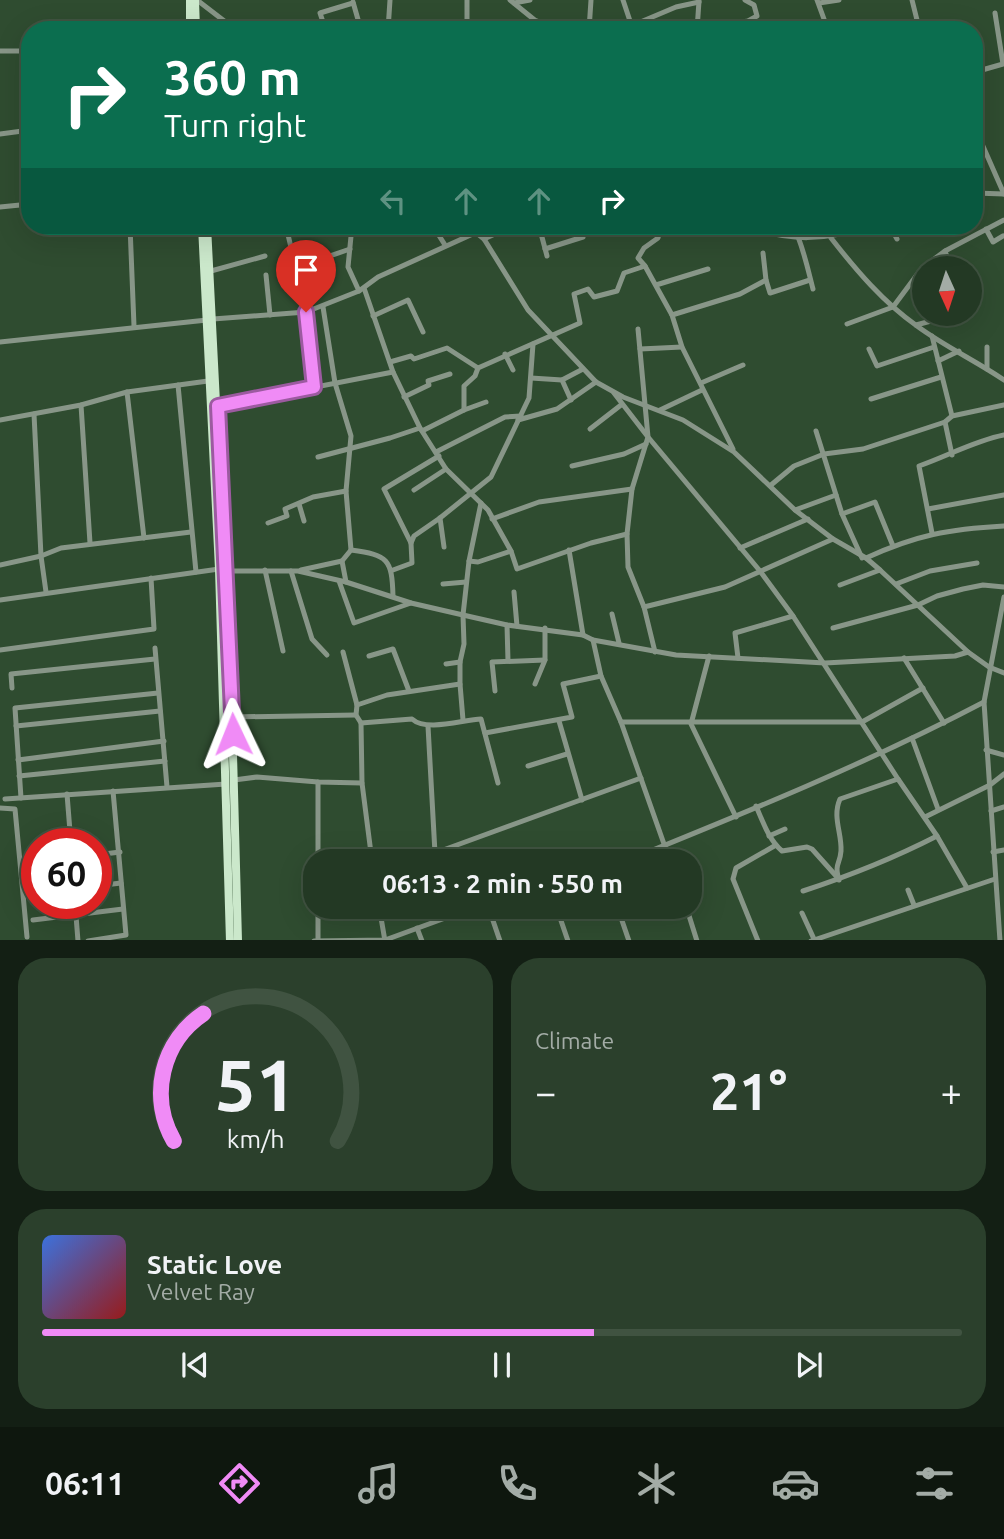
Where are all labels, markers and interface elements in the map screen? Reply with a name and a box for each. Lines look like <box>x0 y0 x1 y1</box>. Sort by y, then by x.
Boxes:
icon: right <box>49 49 140 140</box>
text: 360 m <box>164 49 301 104</box>
text: Turn right <box>164 107 306 143</box>
icon: left <box>374 182 412 220</box>
icon: ahead <box>447 182 485 220</box>
icon: ahead <box>520 182 558 220</box>
icon: right <box>593 182 631 220</box>
pin <box>276 240 336 312</box>
icon: arrive <box>287 251 325 289</box>
north arrow <box>912 256 982 326</box>
map controls <box>912 256 982 326</box>
position arrow <box>196 697 270 771</box>
speed limit sign: 60 <box>21 828 112 919</box>
text: 06:13 · 2 min · 550 m <box>382 869 623 898</box>
text: Climate <box>535 1028 614 1053</box>
text: 51 <box>214 1043 297 1125</box>
text: 21° <box>710 1062 787 1120</box>
text: − <box>535 1071 556 1113</box>
text: + <box>941 1071 962 1113</box>
text: km/h <box>227 1124 284 1152</box>
text: Static Love <box>147 1250 282 1279</box>
text: Velvet Ray <box>147 1279 255 1304</box>
icon: previous <box>176 1346 214 1384</box>
icon: pause <box>483 1346 521 1384</box>
icon: next <box>790 1346 828 1384</box>
icon: directions <box>215 1459 264 1508</box>
icon: music <box>354 1459 403 1508</box>
icon: phone <box>493 1459 542 1508</box>
icon: climate <box>632 1459 681 1508</box>
icon: car <box>771 1459 820 1508</box>
icon: filters <box>910 1459 959 1508</box>
text: 06:11 <box>45 1465 125 1501</box>

